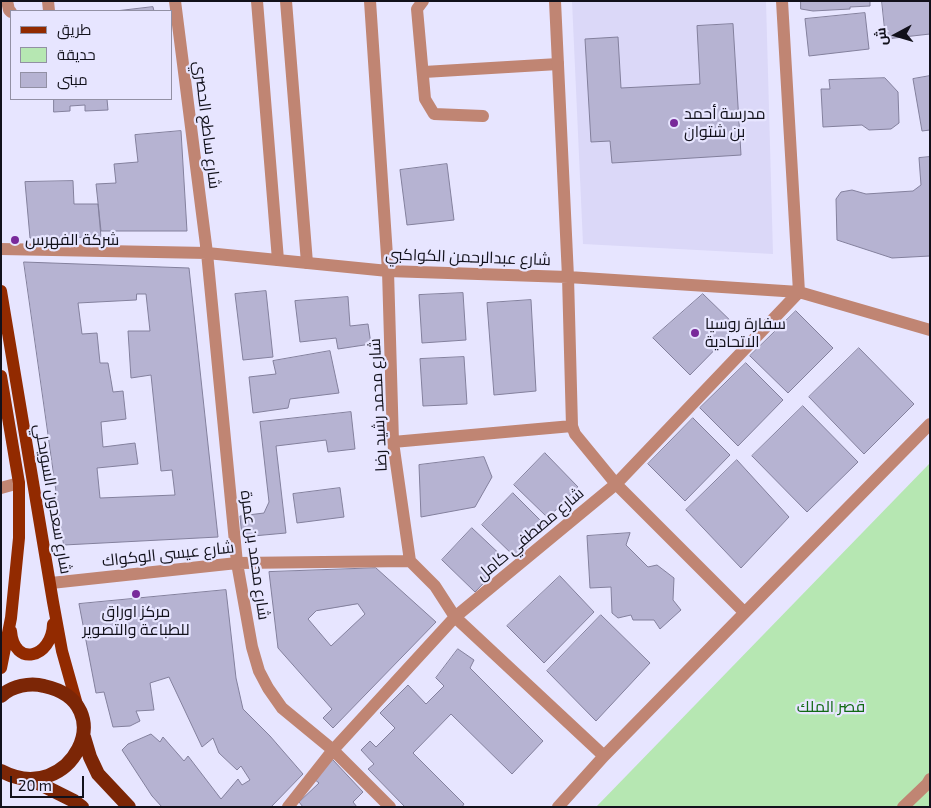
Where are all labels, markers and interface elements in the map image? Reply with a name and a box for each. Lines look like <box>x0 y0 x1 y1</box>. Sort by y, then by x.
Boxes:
legend <box>10 10 172 100</box>
north arrow <box>871 10 921 60</box>
text: طريق <box>57 20 91 38</box>
text: ش <box>871 27 890 46</box>
text: حديقة <box>57 45 96 63</box>
street label: شارع ساطع الحصري <box>190 60 224 190</box>
text: مبنى <box>57 70 88 88</box>
place label: مدرسة أحمد بن شتوان <box>684 104 766 142</box>
marker: مدرسة أحمد بن شتوان <box>668 117 680 129</box>
place label: شركة الفهرس <box>25 230 119 250</box>
marker: شركة الفهرس <box>9 234 21 246</box>
street label: شارع عبدالرحمن الكواكبي <box>385 245 551 269</box>
place label: سفارة روسيا الاتحادية <box>705 314 786 352</box>
marker: سفارة روسيا الاتحادية <box>689 327 701 339</box>
street label: شارع محمد رشيد رضا <box>365 338 391 472</box>
street label: شارع سعدون السويحلي <box>30 423 76 575</box>
street label: شارع مصطفي كامل <box>472 483 588 585</box>
street label: شارع محمد بن عمرة <box>236 489 274 621</box>
street label: شارع عيسى الوكواك <box>101 538 235 570</box>
marker: مركز اوراق للطباعة والتصوير <box>130 588 142 600</box>
place label: مركز اوراق للطباعة والتصوير <box>82 602 190 640</box>
park label: قصر الملك <box>797 697 865 717</box>
scale bar <box>12 766 86 798</box>
text: 20 m <box>18 776 52 794</box>

